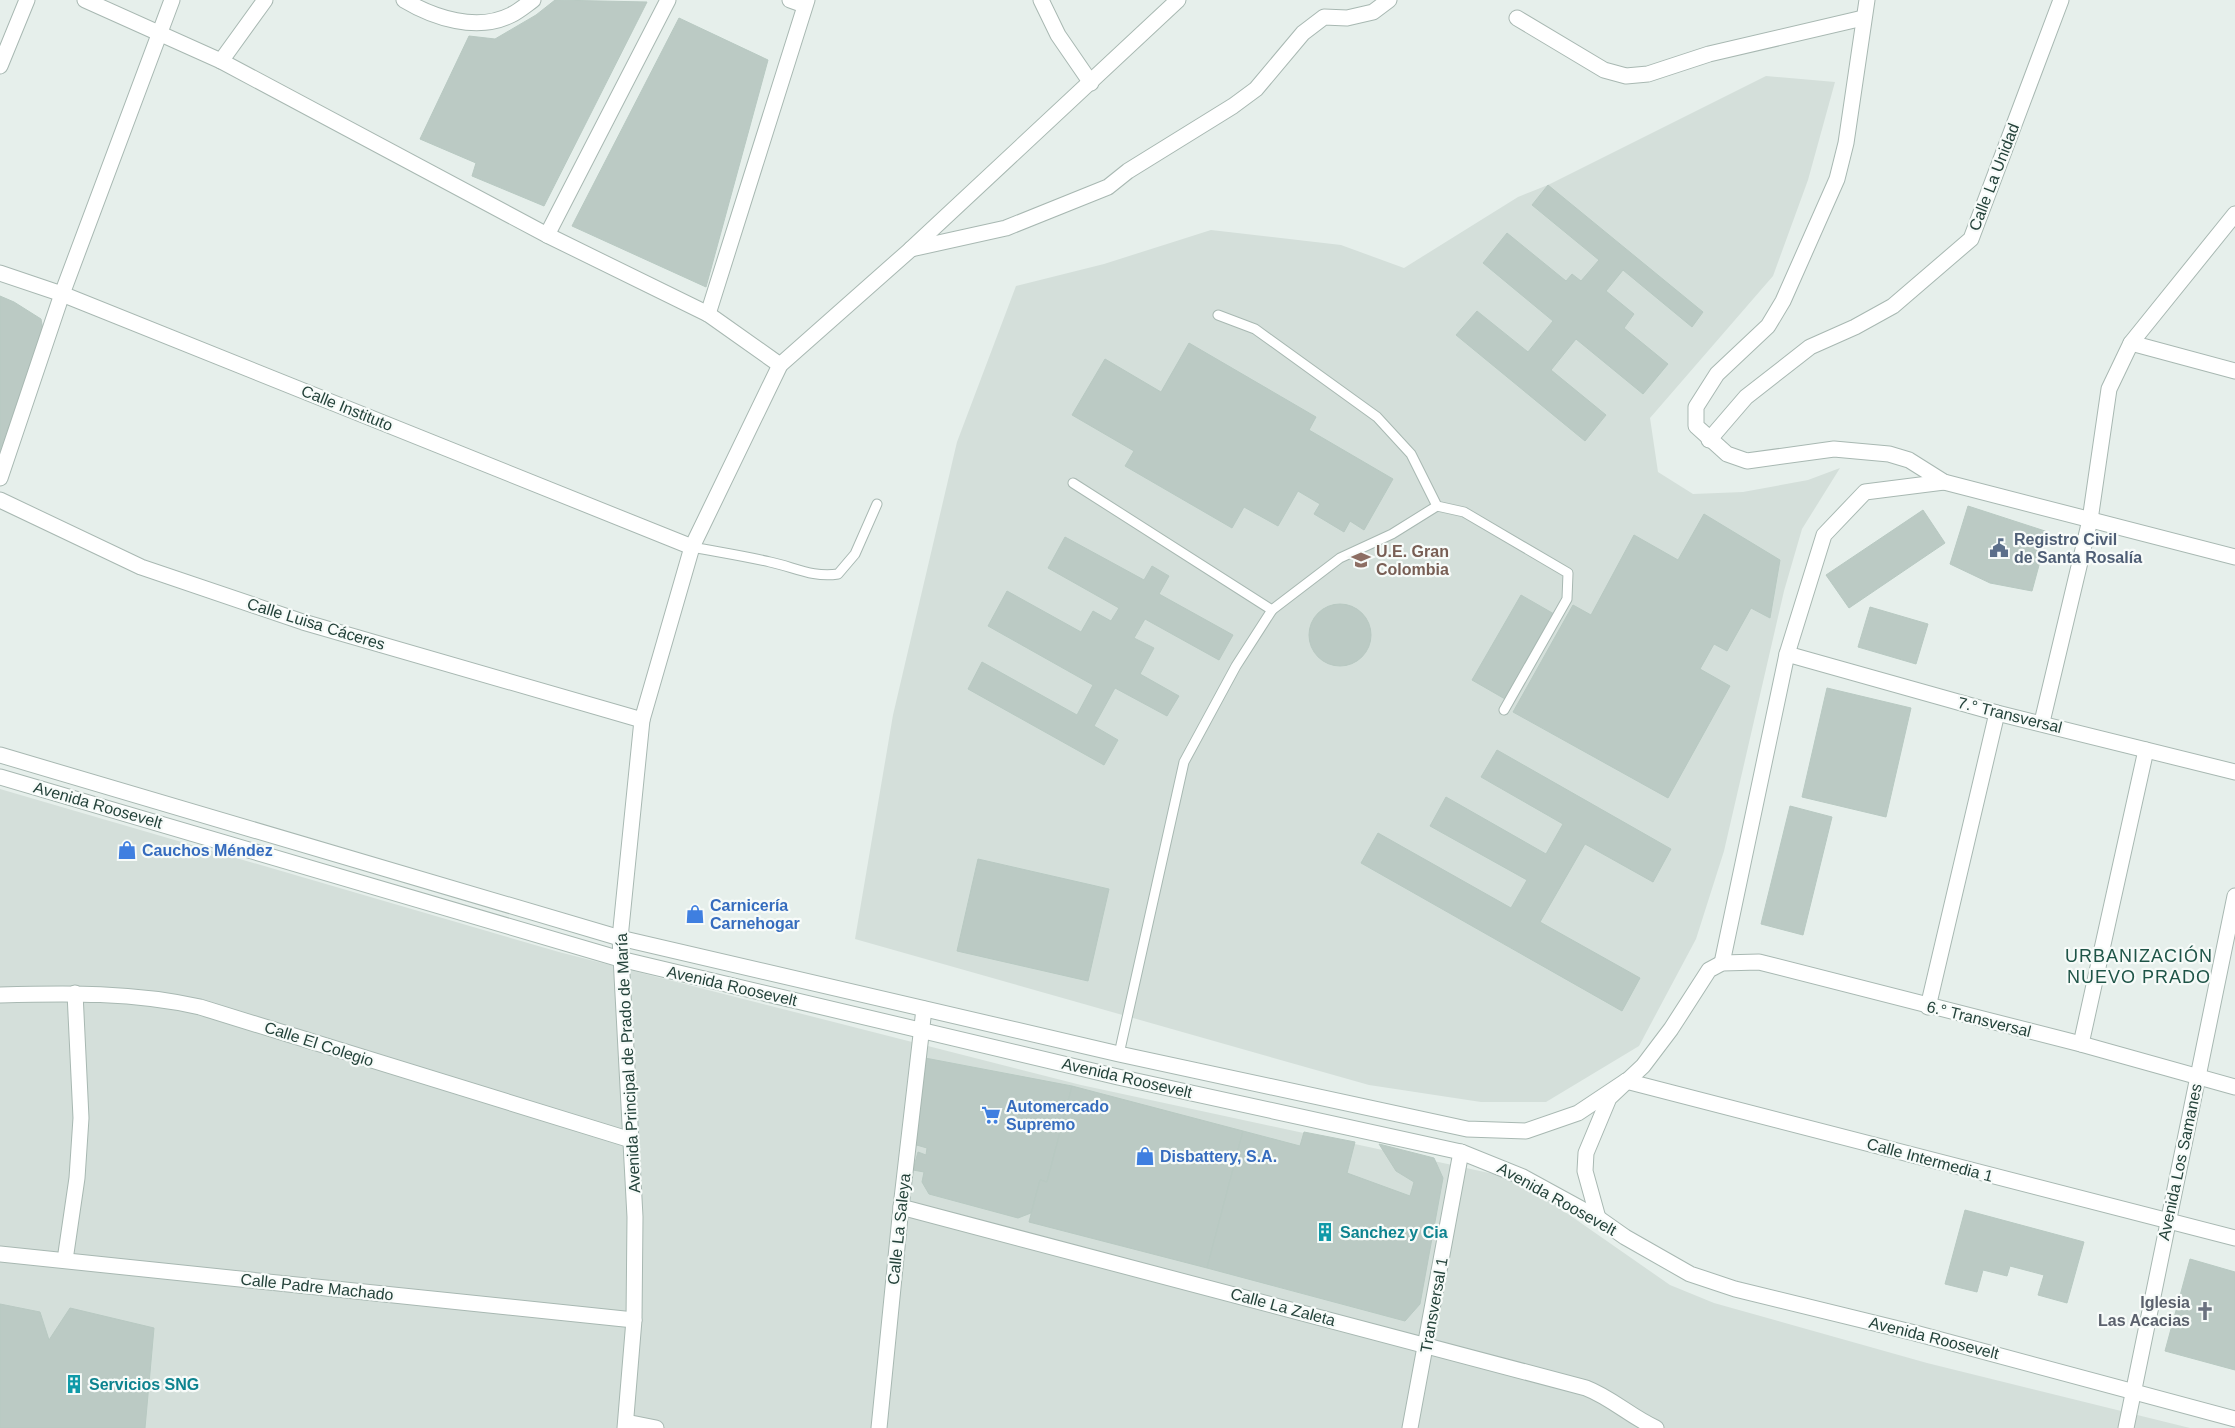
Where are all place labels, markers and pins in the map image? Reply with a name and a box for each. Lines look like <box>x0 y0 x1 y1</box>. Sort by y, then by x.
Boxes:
place label: Registro Civil de Santa Rosalía <box>2014 531 2142 566</box>
public building icon: Registro Civil de Santa Rosalía <box>1988 537 2010 559</box>
place label: U.E. Gran Colombia <box>1376 543 1449 578</box>
school or university icon: U.E. Gran Colombia <box>1350 549 1372 571</box>
shop icon: Cauchos Méndez <box>116 839 138 861</box>
place label: Cauchos Méndez <box>142 842 273 859</box>
place label: Carnicería Carnehogar <box>710 897 800 932</box>
shop icon: Carnicería Carnehogar <box>684 903 706 925</box>
place label: Automercado Supremo <box>1006 1098 1109 1133</box>
supermarket icon: Automercado Supremo <box>980 1104 1002 1126</box>
shop icon: Disbattery, S.A. <box>1134 1145 1156 1167</box>
place label: Disbattery, S.A. <box>1160 1148 1277 1165</box>
building icon: Sanchez y Cia <box>1314 1221 1336 1243</box>
place label: Sanchez y Cia <box>1340 1224 1448 1241</box>
place label: Iglesia Las Acacias <box>2098 1294 2190 1329</box>
church icon: Iglesia Las Acacias <box>2194 1300 2216 1322</box>
building icon: Servicios SNG <box>63 1373 85 1395</box>
place label: Servicios SNG <box>89 1376 199 1393</box>

